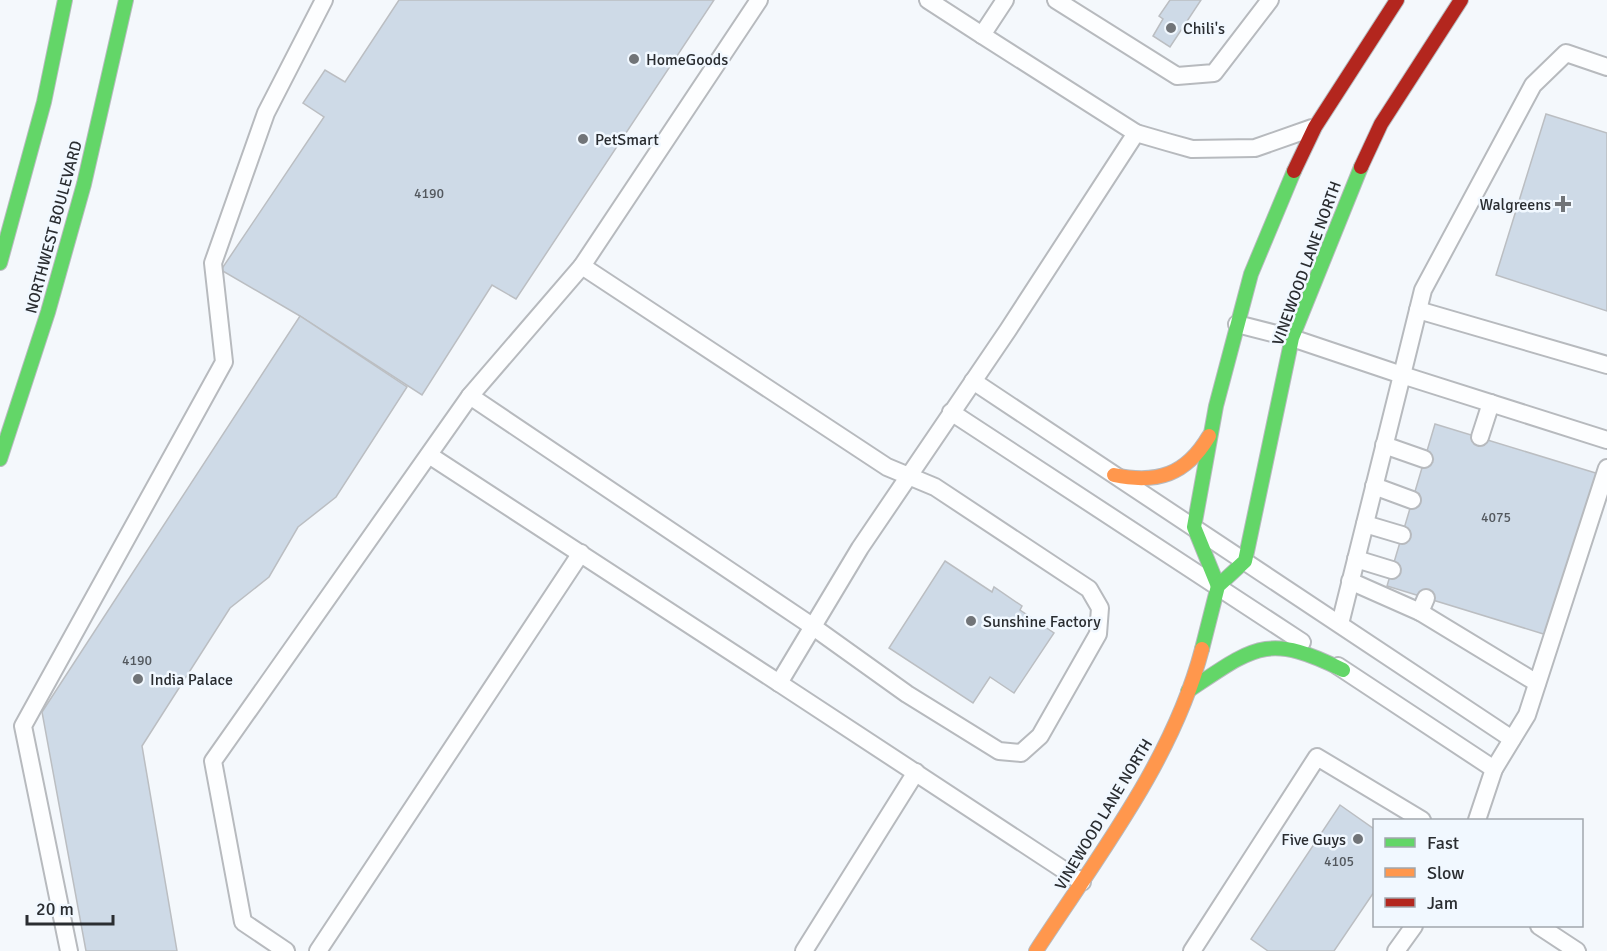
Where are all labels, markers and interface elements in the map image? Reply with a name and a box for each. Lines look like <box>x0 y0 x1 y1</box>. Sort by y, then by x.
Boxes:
place label: Chili's <box>1183 19 1225 39</box>
marker: Chili's <box>1164 21 1178 35</box>
place label: HomeGoods <box>646 50 728 70</box>
marker: HomeGoods <box>627 52 641 66</box>
place label: PetSmart <box>595 130 659 150</box>
marker: PetSmart <box>576 132 590 146</box>
street label: NORTHWEST BOULEVARD <box>21 139 87 316</box>
street label: VINEWOOD LANE NORTH <box>1268 179 1346 348</box>
house number: 4190 <box>414 185 444 202</box>
place label: Walgreens <box>1479 195 1551 215</box>
marker: Walgreens <box>1556 197 1570 211</box>
house number: 4075 <box>1481 509 1511 526</box>
place label: Sunshine Factory <box>983 612 1101 632</box>
marker: Sunshine Factory <box>964 614 978 628</box>
house number: 4190 <box>122 652 152 669</box>
place label: India Palace <box>150 670 233 690</box>
marker: India Palace <box>131 672 145 686</box>
street label: VINEWOOD LANE NORTH <box>1051 735 1157 894</box>
legend <box>1373 819 1583 927</box>
place label: Five Guys <box>1281 830 1346 850</box>
marker: Five Guys <box>1351 832 1365 846</box>
text: Fast <box>1427 832 1459 854</box>
house number: 4105 <box>1324 853 1354 870</box>
text: Slow <box>1427 862 1464 884</box>
scale bar <box>27 888 112 926</box>
text: Jam <box>1427 892 1458 914</box>
text: 20 m <box>36 898 74 920</box>

